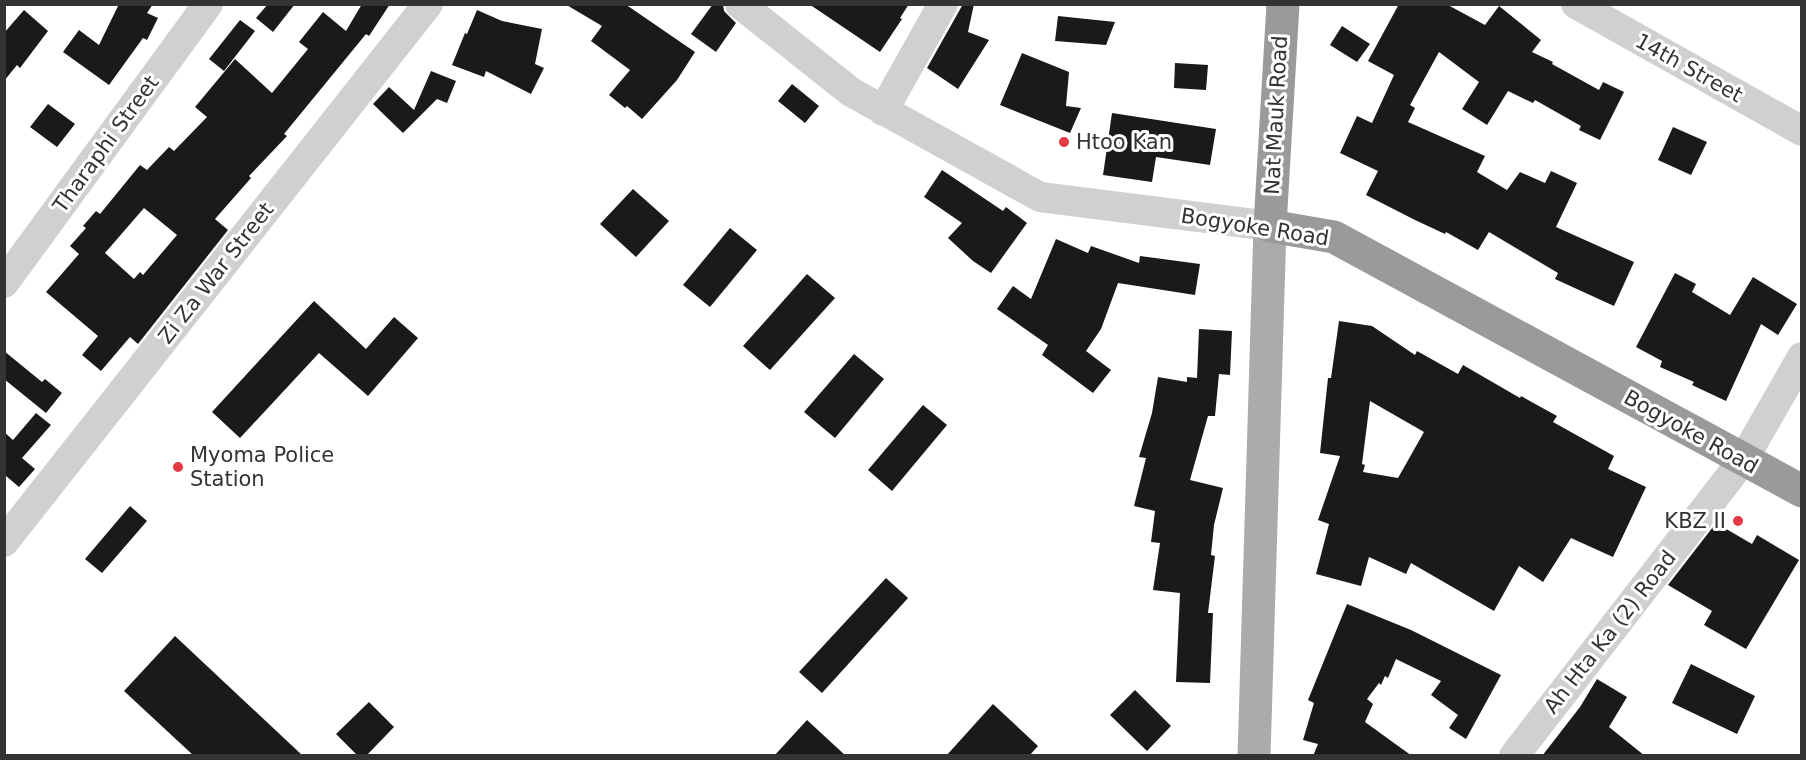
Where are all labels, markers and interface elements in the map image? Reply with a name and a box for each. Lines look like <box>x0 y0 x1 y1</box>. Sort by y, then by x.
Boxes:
street label: 14th Street <box>1631 29 1747 107</box>
street label: Nat Mauk Road <box>1260 35 1292 195</box>
street label: Tharaphi Street <box>48 71 164 218</box>
place label: Htoo Kan <box>1076 130 1172 154</box>
marker: Htoo Kan <box>1057 135 1071 149</box>
street label: Zi Za War Street <box>154 198 278 348</box>
street label: Bogyoke Road <box>1179 203 1331 251</box>
street label: Bogyoke Road <box>1620 385 1762 479</box>
place label: Myoma Police Station <box>190 443 334 491</box>
marker: Myoma Police Station <box>171 460 185 474</box>
place label: KBZ II <box>1664 509 1726 533</box>
marker: KBZ II <box>1731 514 1745 528</box>
street label: Ah Hta Ka (2) Road <box>1539 546 1681 718</box>

